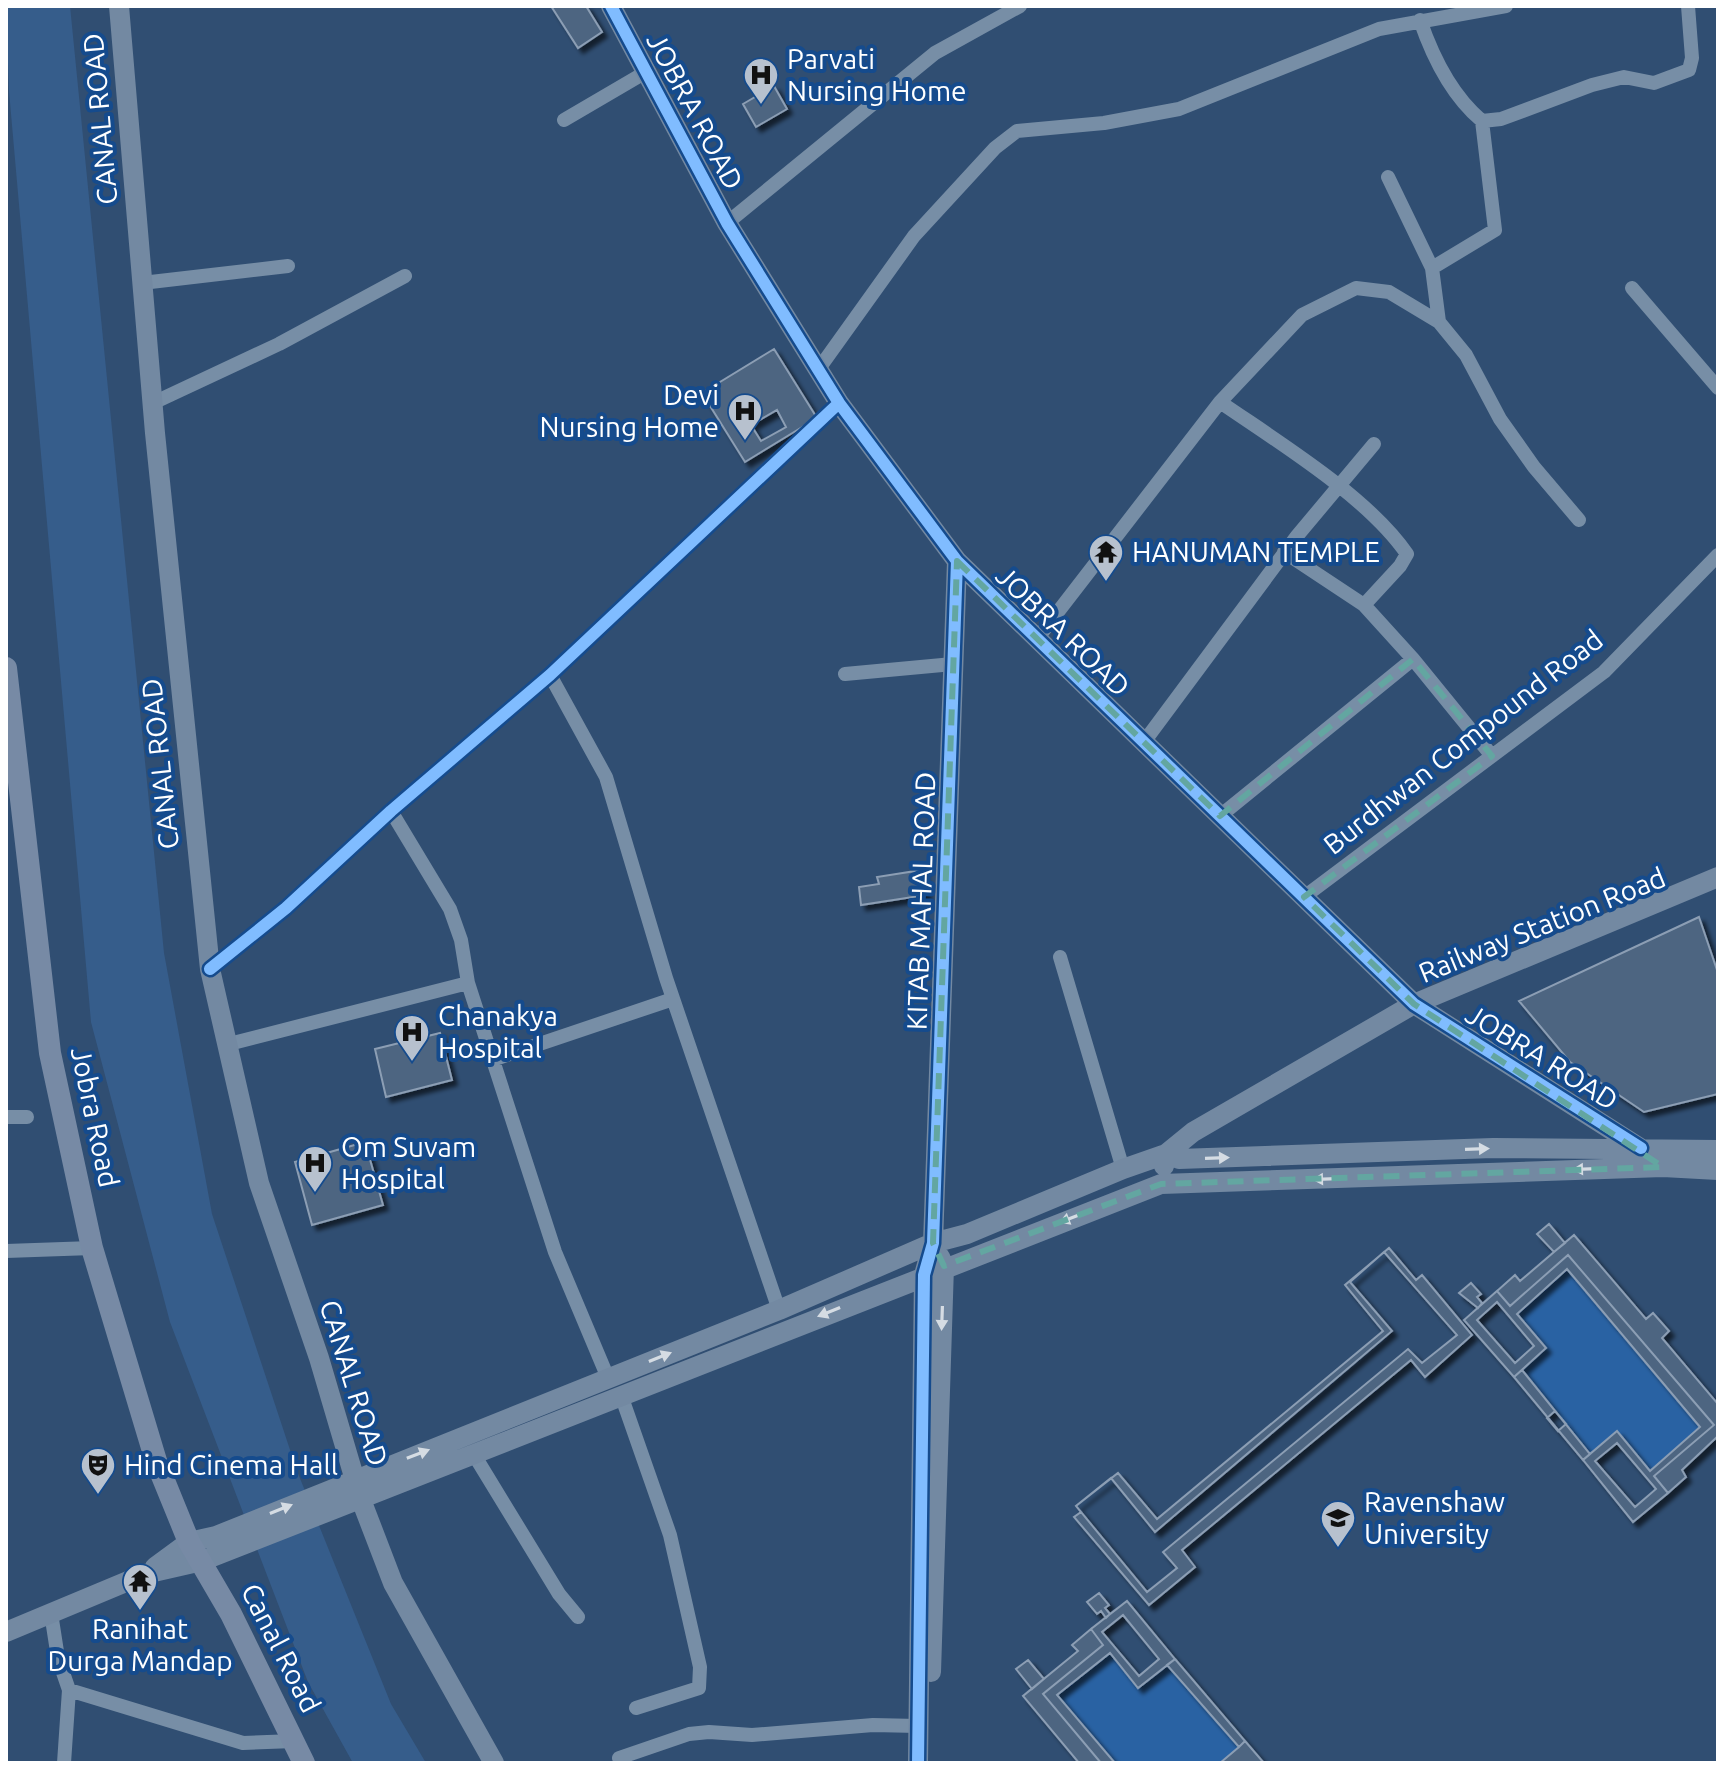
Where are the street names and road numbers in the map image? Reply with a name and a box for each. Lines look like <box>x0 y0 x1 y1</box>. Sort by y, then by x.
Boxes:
street label: JOBRA ROAD <box>641 27 750 194</box>
street label: CANAL ROAD <box>77 32 122 206</box>
street label: JOBRA ROAD <box>990 559 1136 702</box>
street label: Burdhwan Compound Road <box>1317 623 1608 860</box>
street label: CANAL ROAD <box>135 677 184 851</box>
street label: KITAB MAHAL ROAD <box>901 771 940 1031</box>
street label: Railway Station Road <box>1414 861 1670 988</box>
street label: JOBRA ROAD <box>1461 998 1624 1116</box>
street label: Jobra Road <box>66 1044 125 1190</box>
street label: CANAL ROAD <box>315 1296 394 1469</box>
street label: Canal Road <box>236 1578 327 1717</box>

